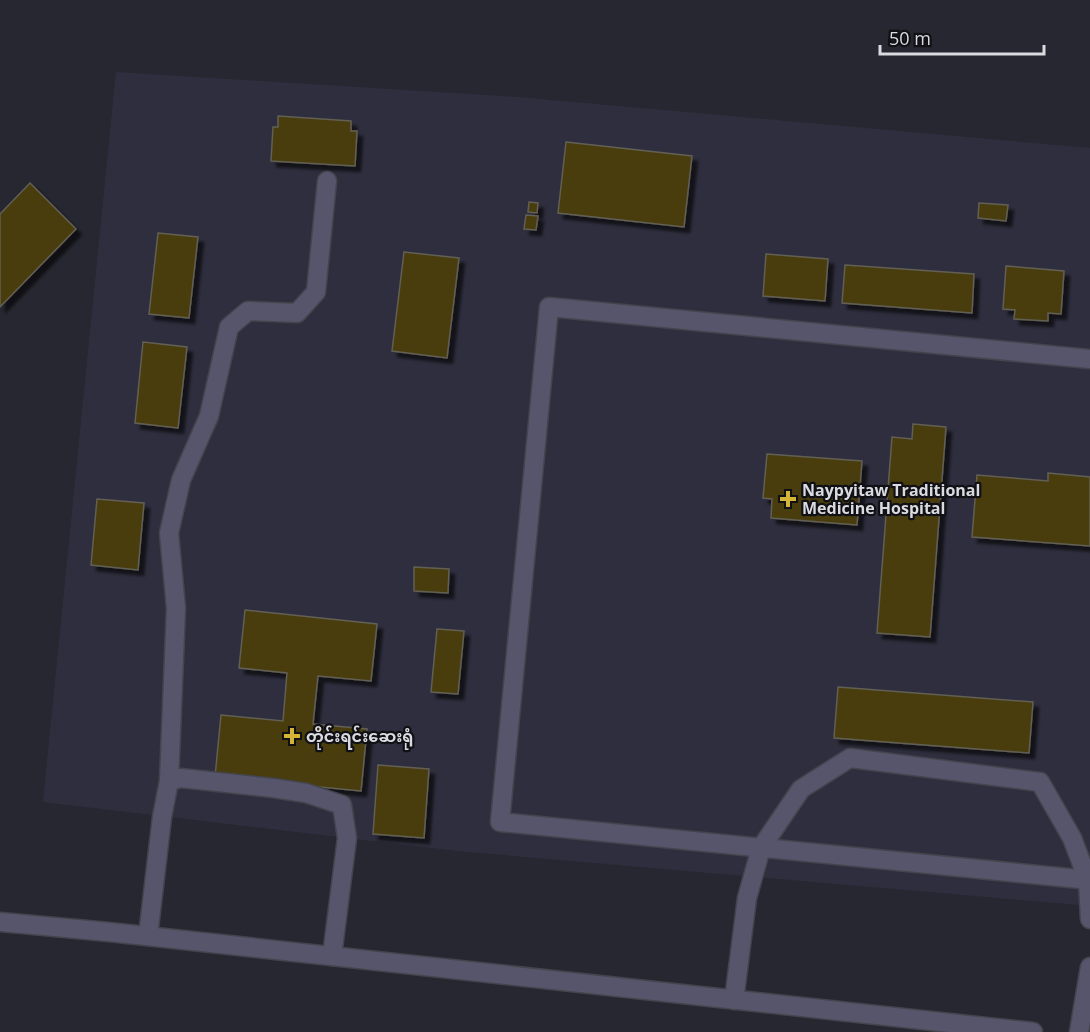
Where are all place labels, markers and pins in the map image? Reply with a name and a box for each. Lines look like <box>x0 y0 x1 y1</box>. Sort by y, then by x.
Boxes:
place label: Naypyitaw Traditional Medicine Hospital <box>802 479 980 519</box>
marker: Naypyitaw Traditional Medicine Hospital <box>779 490 797 508</box>
place label: တိုင်းရင်းဆေးရုံ <box>306 725 414 750</box>
marker: တိုင်းရင်းဆေးရုံ <box>283 727 301 745</box>

